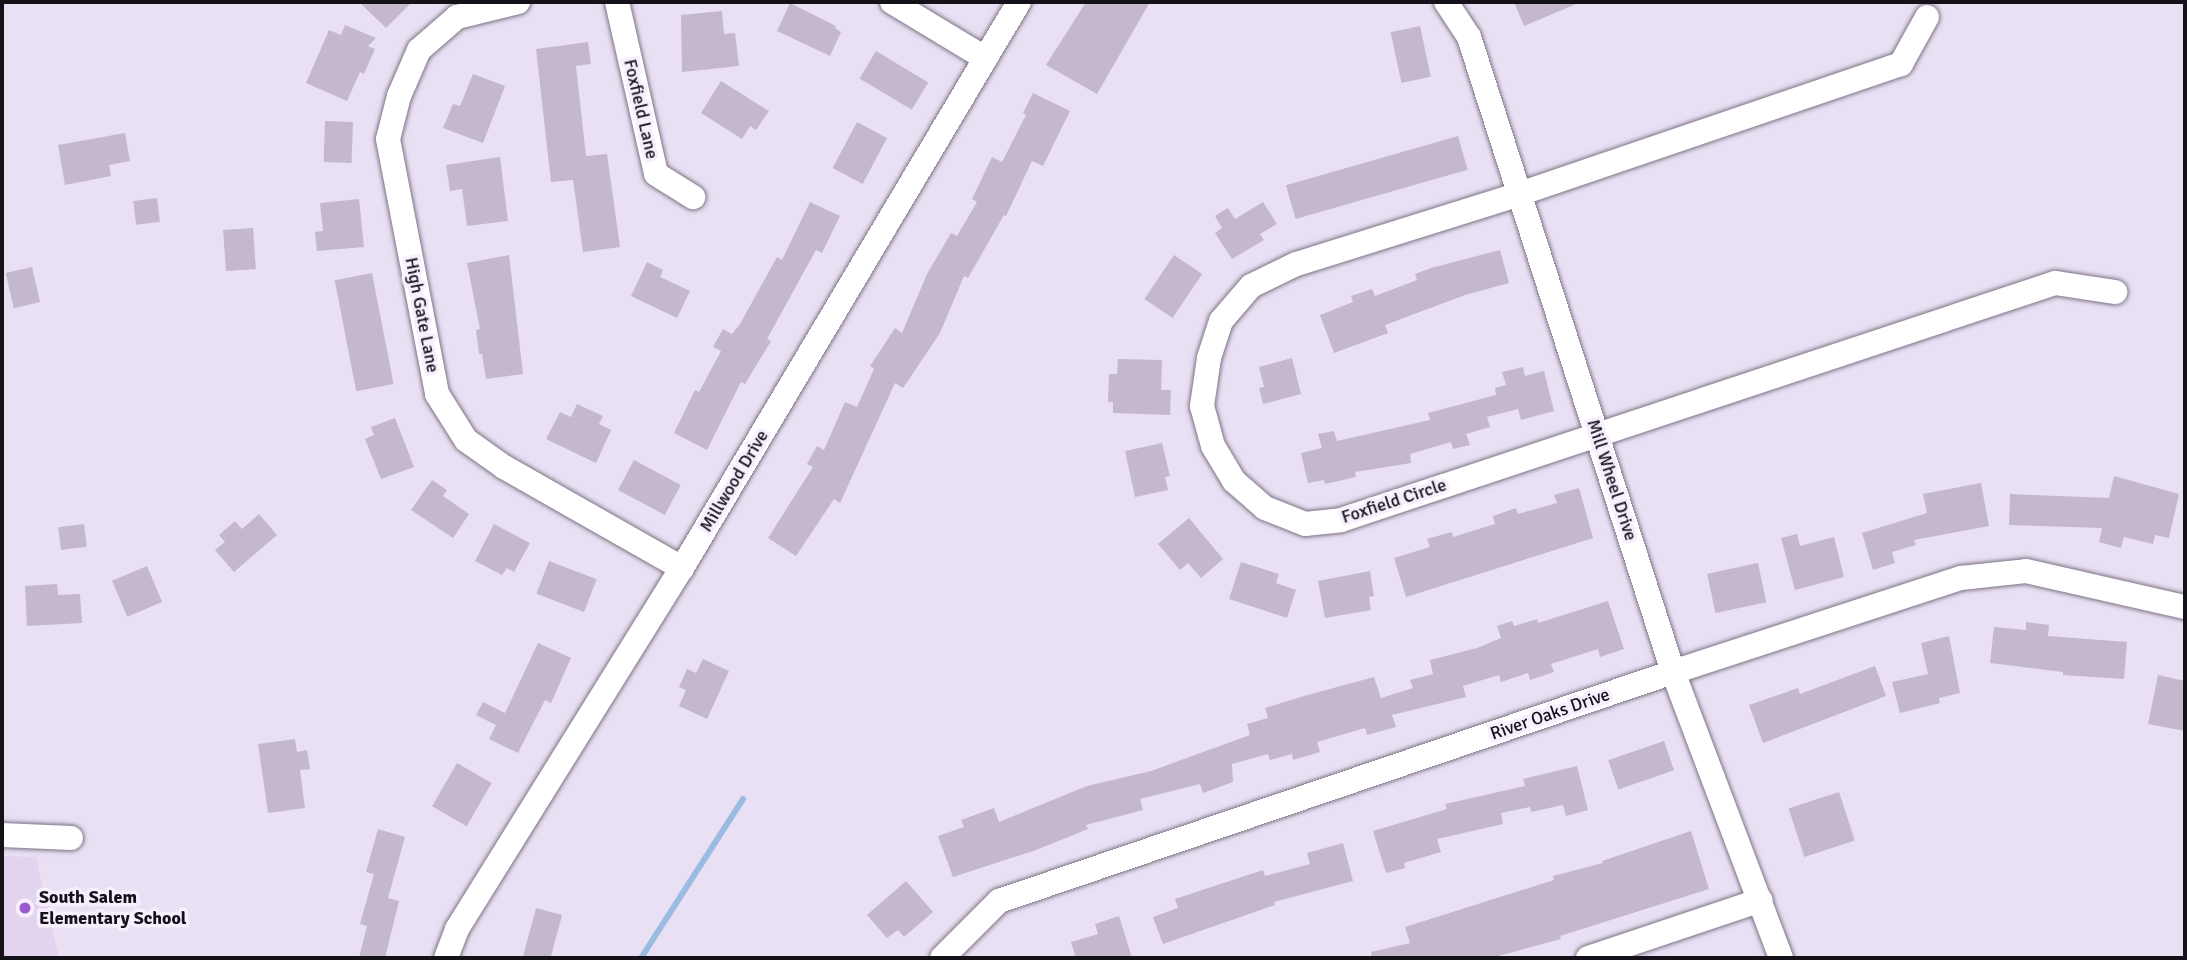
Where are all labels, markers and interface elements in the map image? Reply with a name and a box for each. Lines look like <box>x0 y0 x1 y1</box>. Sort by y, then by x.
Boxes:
street label: Foxfield Lane <box>619 57 663 161</box>
street label: High Gate Lane <box>400 255 444 375</box>
street label: Mill Wheel Drive <box>1582 417 1642 543</box>
street label: Millwood Drive <box>695 426 773 536</box>
street label: Foxfield Circle <box>1339 474 1449 528</box>
street label: River Oaks Drive <box>1487 683 1613 745</box>
place label: South Salem Elementary School <box>39 887 186 930</box>
marker: South Salem Elementary School <box>17 900 33 916</box>

